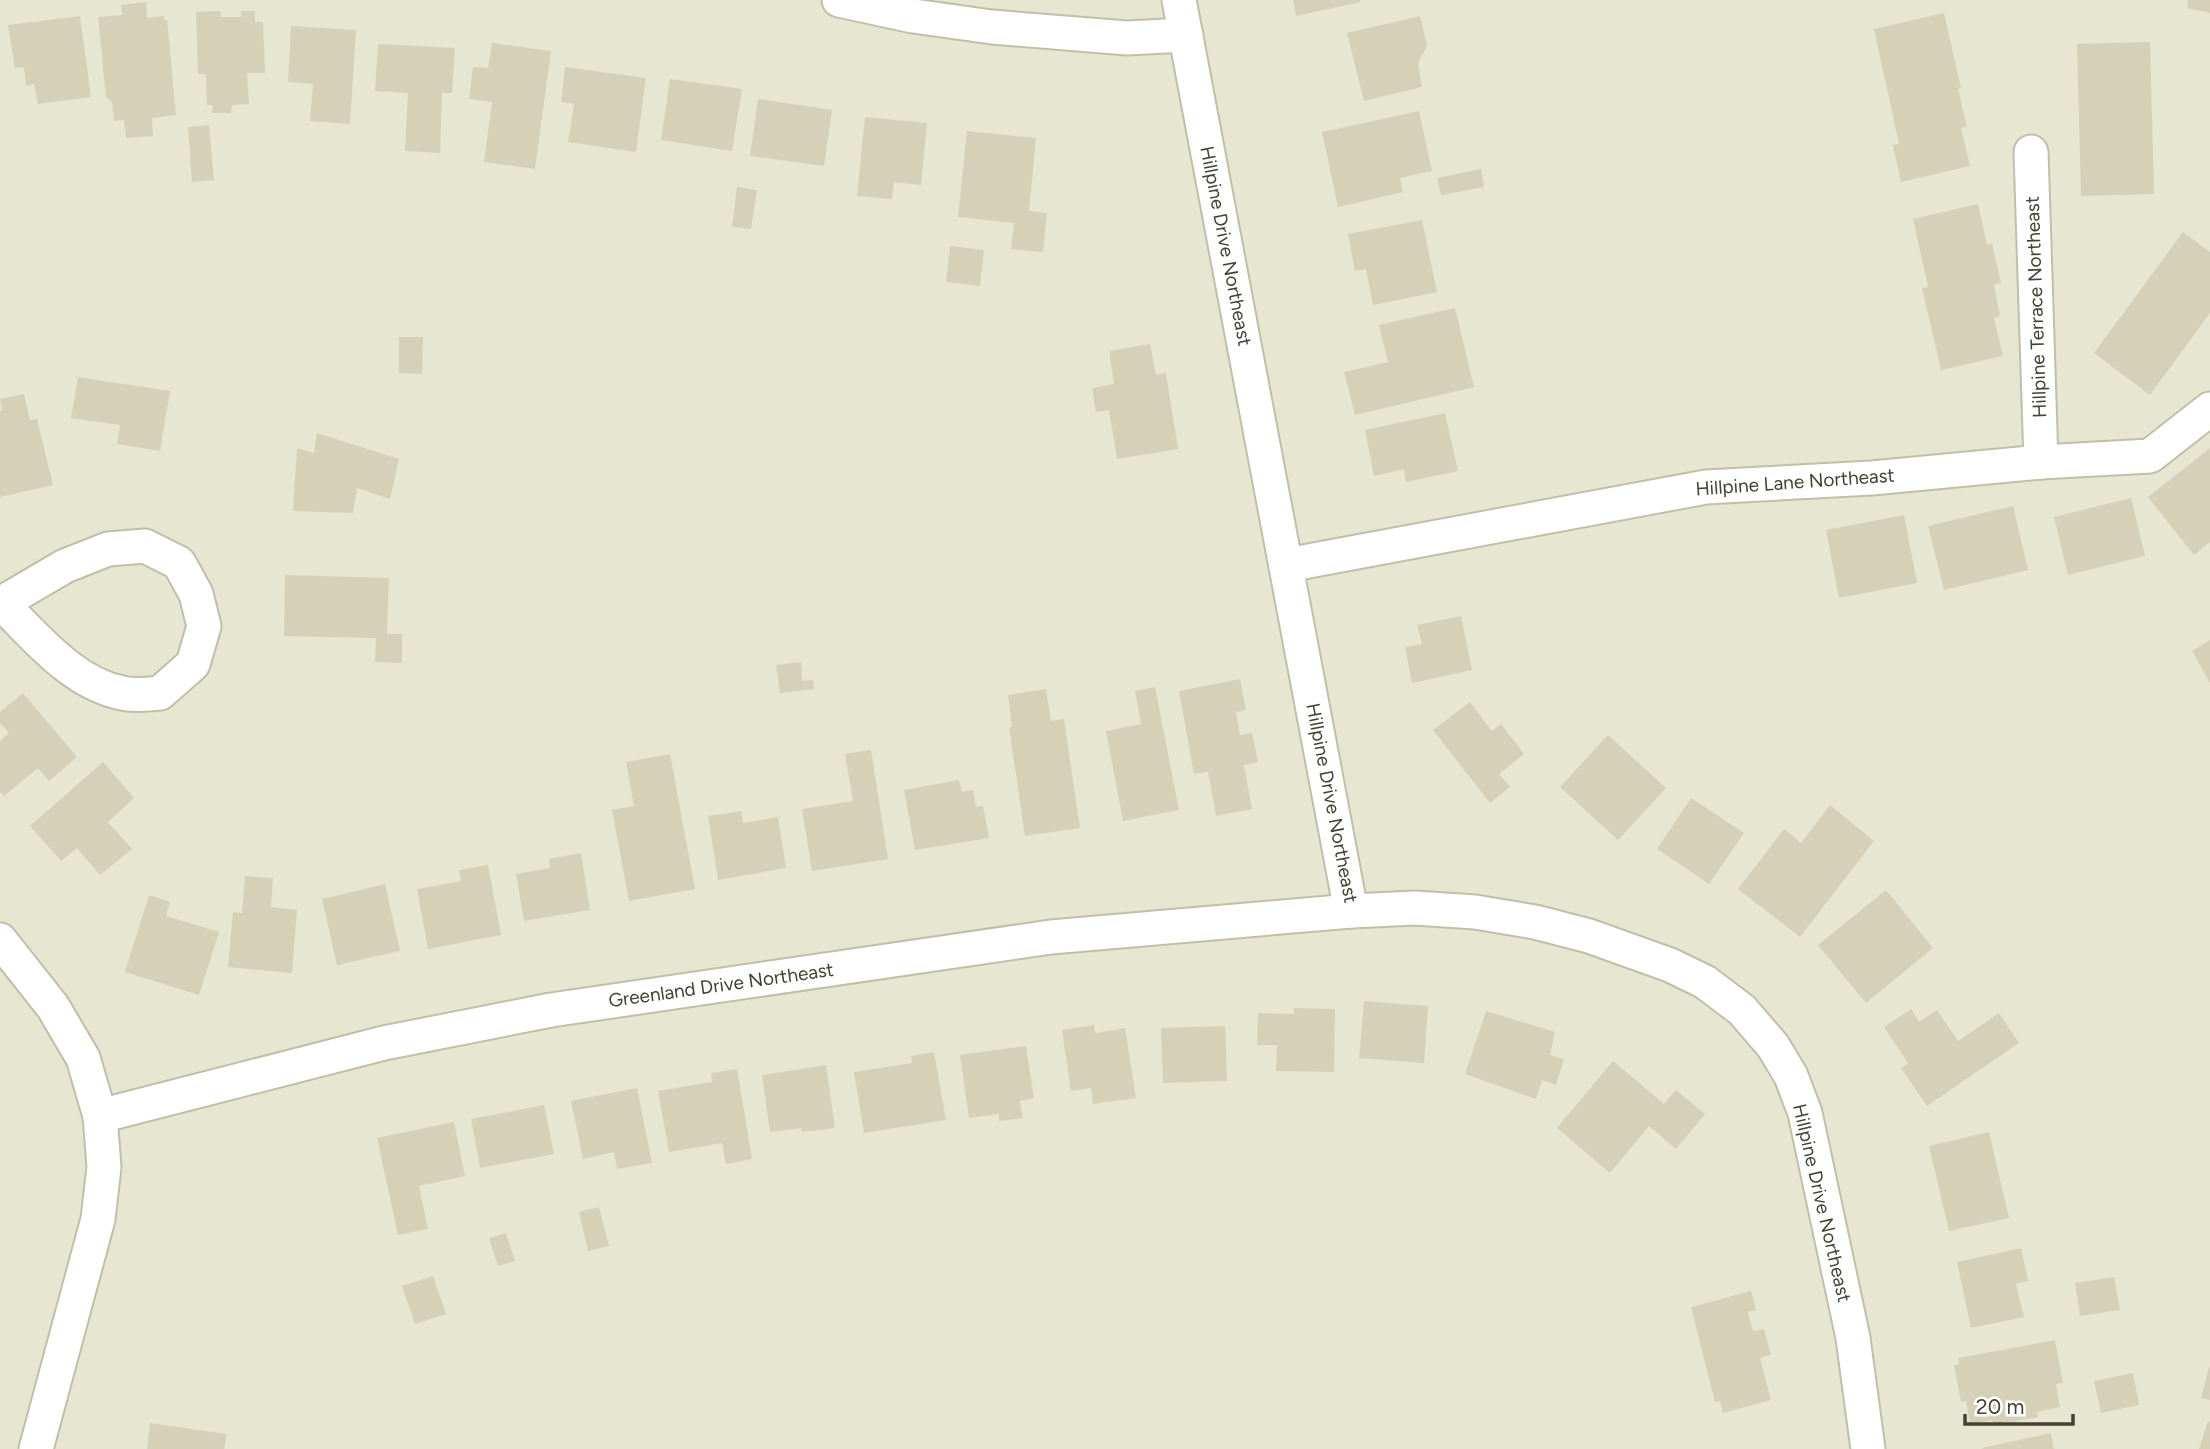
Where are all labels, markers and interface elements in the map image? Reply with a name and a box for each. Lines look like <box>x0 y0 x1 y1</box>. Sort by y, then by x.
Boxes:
street label: Hillpine Drive Northeast <box>1195 144 1257 348</box>
street label: Hillpine Terrace Northeast <box>2021 196 2051 418</box>
street label: Hillpine Lane Northeast <box>1695 464 1895 500</box>
street label: Hillpine Drive Northeast <box>1301 701 1363 905</box>
street label: Greenland Drive Northeast <box>607 958 835 1012</box>
street label: Hillpine Drive Northeast <box>1788 1102 1856 1304</box>
scale bar <box>1965 1382 2074 1426</box>
text: 20 m <box>1976 1394 2024 1419</box>

